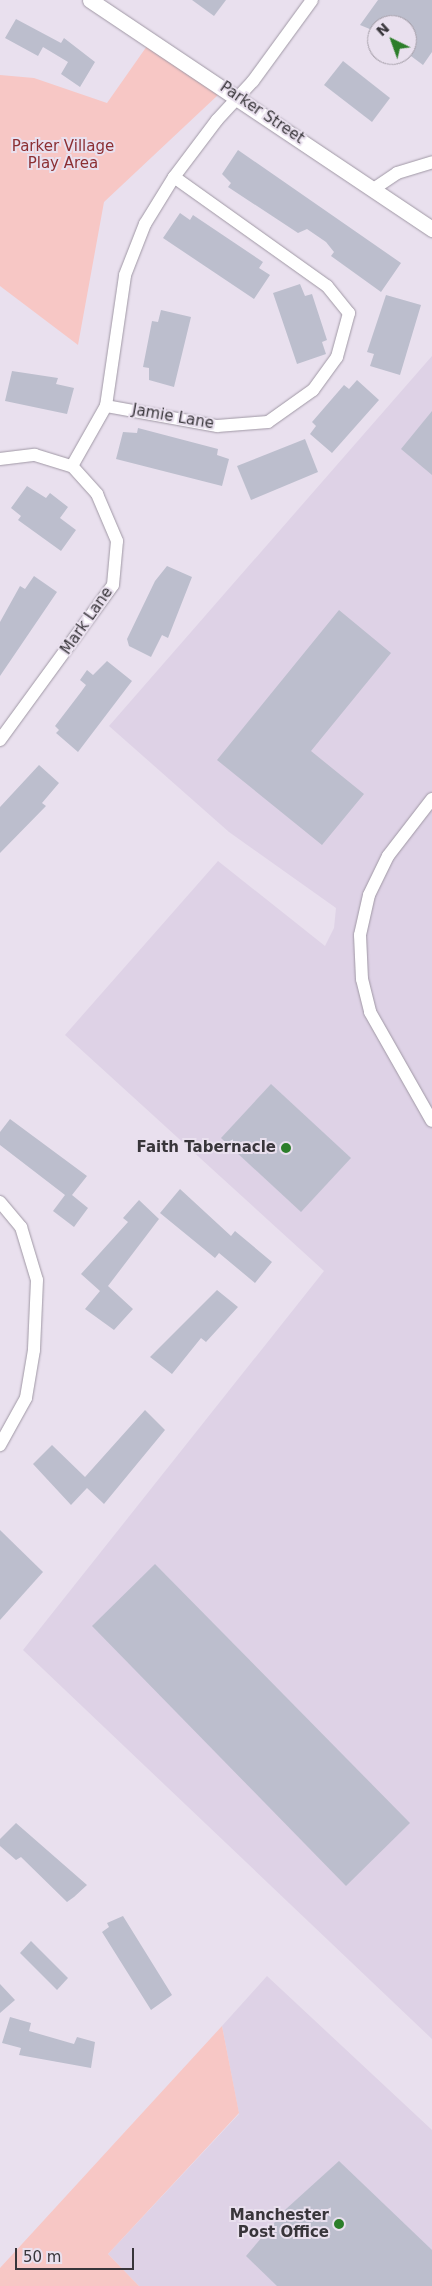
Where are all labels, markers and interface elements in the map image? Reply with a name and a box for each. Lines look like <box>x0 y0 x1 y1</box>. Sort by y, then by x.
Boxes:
north arrow <box>367 15 417 65</box>
text: N <box>373 20 392 39</box>
street label: Parker Street <box>217 78 307 148</box>
park label: Parker Village Play Area <box>12 137 114 172</box>
street label: Jamie Lane <box>131 401 215 433</box>
street label: Mark Lane <box>57 584 117 658</box>
place label: Faith Tabernacle <box>137 1139 276 1157</box>
marker: Faith Tabernacle <box>280 1142 292 1154</box>
place label: Manchester Post Office <box>230 2206 329 2241</box>
marker: Manchester Post Office <box>333 2218 345 2230</box>
scale bar <box>18 2238 136 2270</box>
text: 50 m <box>23 2248 61 2266</box>

